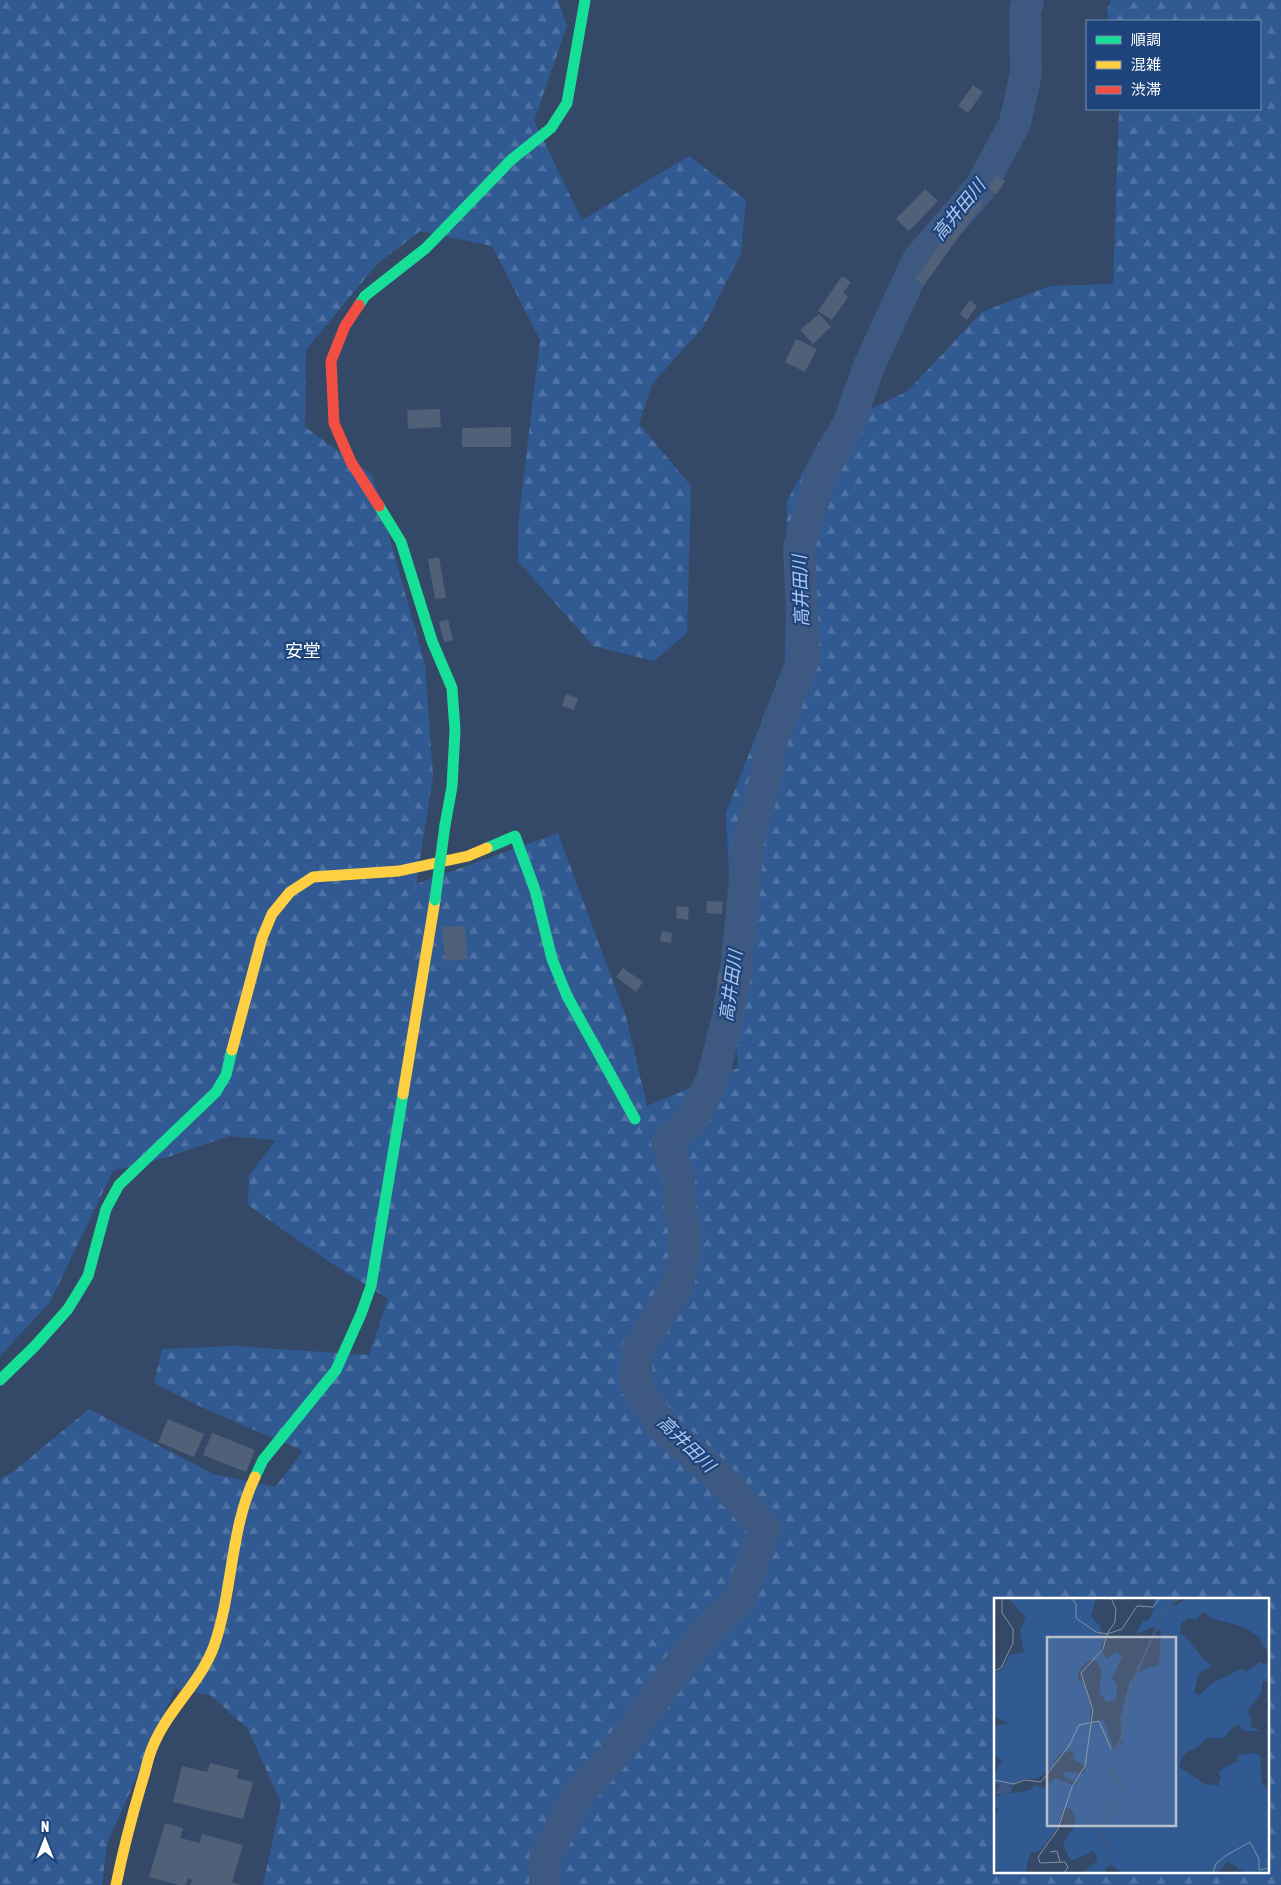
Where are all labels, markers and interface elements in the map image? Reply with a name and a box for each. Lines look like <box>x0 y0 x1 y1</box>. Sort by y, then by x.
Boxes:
legend <box>1086 20 1261 110</box>
text: 順調 <box>1131 31 1161 48</box>
text: 混雑 <box>1131 56 1161 73</box>
text: 渋滞 <box>1131 81 1161 98</box>
water label: 高井田川 <box>928 174 991 244</box>
water label: 高井田川 <box>789 553 812 627</box>
district label: 安堂 <box>285 640 321 661</box>
water label: 高井田川 <box>715 947 746 1023</box>
water label: 高井田川 <box>653 1411 721 1478</box>
inset map <box>994 1598 1268 1872</box>
north arrow <box>20 1815 70 1865</box>
text: N <box>41 1819 49 1835</box>

